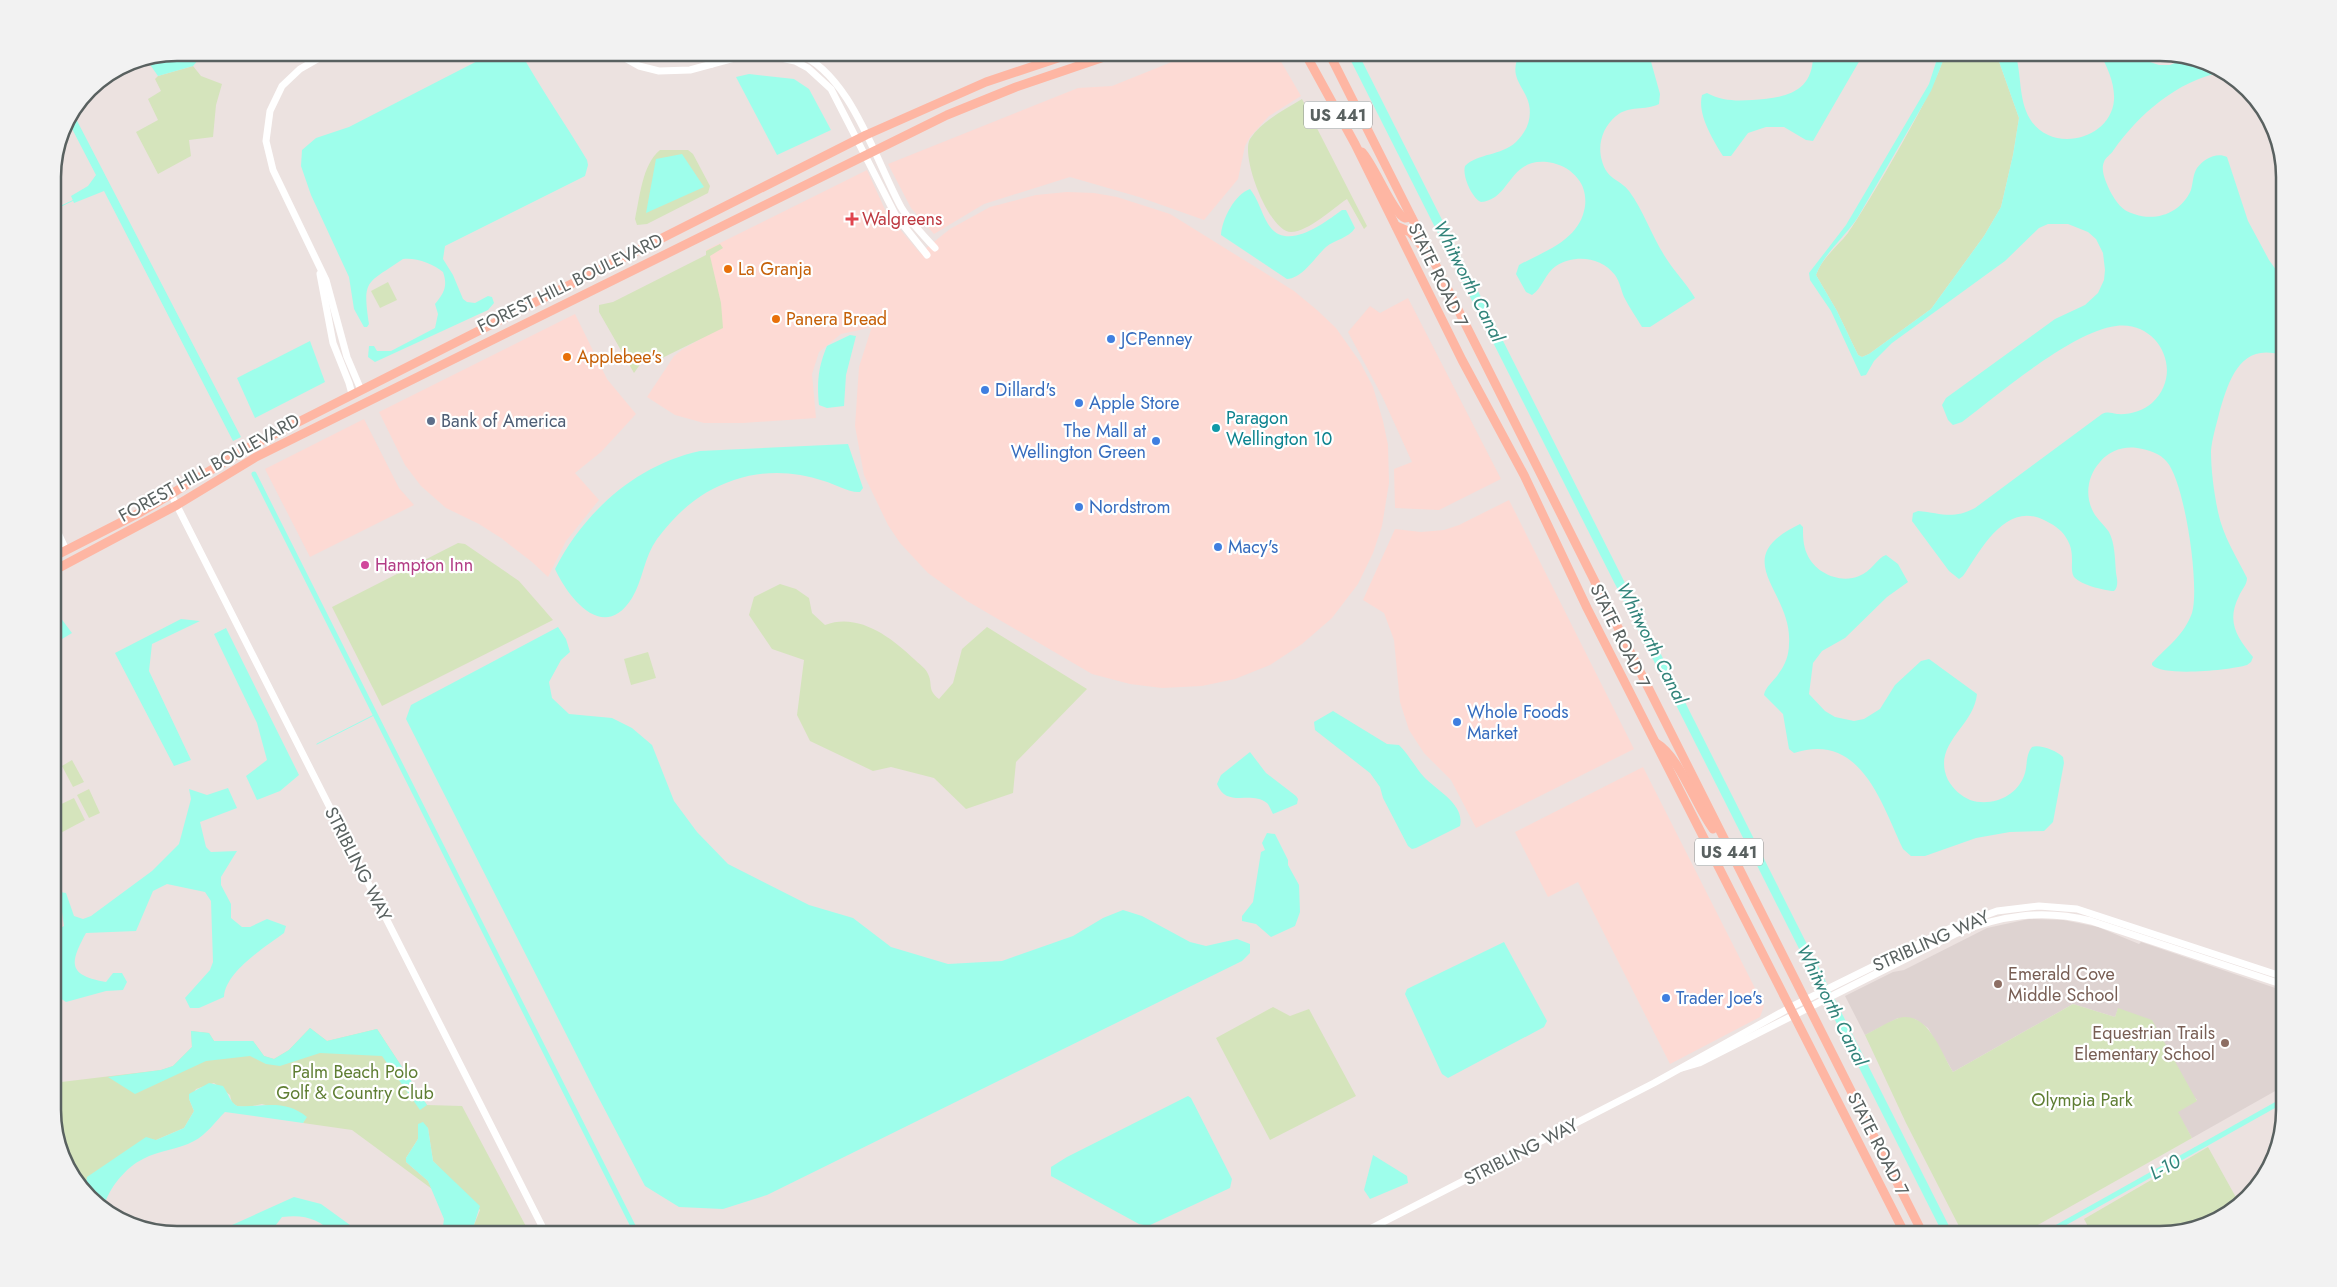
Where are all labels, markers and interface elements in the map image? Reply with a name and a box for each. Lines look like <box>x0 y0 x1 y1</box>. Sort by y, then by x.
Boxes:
road number: US 441 <box>1304 102 1372 128</box>
place label: Walgreens <box>862 206 942 232</box>
marker: Walgreens <box>846 213 858 225</box>
water label: Whitworth Canal <box>1427 216 1512 347</box>
street label: STATE ROAD 7 <box>1401 218 1475 332</box>
street label: FOREST HILL BOULEVARD <box>473 227 667 339</box>
place label: La Granja <box>738 256 812 282</box>
marker: La Granja <box>722 263 734 275</box>
place label: Panera Bread <box>786 306 887 332</box>
marker: Panera Bread <box>770 313 782 325</box>
place label: JCPenney <box>1119 326 1192 352</box>
marker: JCPenney <box>1105 333 1117 345</box>
place label: Applebee's <box>577 344 662 370</box>
marker: Applebee's <box>561 351 573 363</box>
place label: Dillard's <box>995 377 1056 403</box>
marker: Dillard's <box>979 384 991 396</box>
place label: Apple Store <box>1089 390 1179 416</box>
marker: Apple Store <box>1073 397 1085 409</box>
place label: Paragon Wellington 10 <box>1226 405 1332 452</box>
street label: FOREST HILL BOULEVARD <box>114 407 304 529</box>
place label: Bank of America <box>441 408 566 434</box>
marker: Bank of America <box>425 415 437 427</box>
place label: The Mall at Wellington Green <box>1011 418 1147 465</box>
marker: Paragon Wellington 10 <box>1210 422 1222 434</box>
marker: The Mall at Wellington Green <box>1150 435 1162 447</box>
place label: Nordstrom <box>1089 494 1171 520</box>
marker: Nordstrom <box>1073 501 1085 513</box>
place label: Macy's <box>1228 534 1278 560</box>
marker: Macy's <box>1212 541 1224 553</box>
place label: Hampton Inn <box>375 552 473 578</box>
marker: Hampton Inn <box>359 559 371 571</box>
water label: Whitworth Canal <box>1610 578 1695 709</box>
street label: STATE ROAD 7 <box>1583 579 1657 693</box>
place label: Whole Foods Market <box>1467 699 1569 746</box>
marker: Whole Foods Market <box>1451 716 1463 728</box>
street label: STRIBLING WAY <box>318 802 398 927</box>
road number: US 441 <box>1695 839 1763 866</box>
street label: STRIBLING WAY <box>1868 903 1994 978</box>
water label: Whitworth Canal <box>1790 940 1875 1071</box>
place label: Emerald Cove Middle School <box>2008 961 2118 1008</box>
marker: Emerald Cove Middle School <box>1992 978 2004 990</box>
place label: Trader Joe's <box>1676 985 1762 1011</box>
marker: Trader Joe's <box>1660 992 1672 1004</box>
place label: Equestrian Trails Elementary School <box>2074 1020 2215 1067</box>
marker: Equestrian Trails Elementary School <box>2219 1037 2231 1049</box>
park label: Palm Beach Polo Golf & Country Club <box>276 1059 434 1106</box>
park label: Olympia Park <box>2031 1087 2133 1113</box>
street label: STATE ROAD 7 <box>1841 1088 1916 1201</box>
street label: STRIBLING WAY <box>1459 1112 1584 1192</box>
water label: L-10 <box>2145 1147 2186 1186</box>

